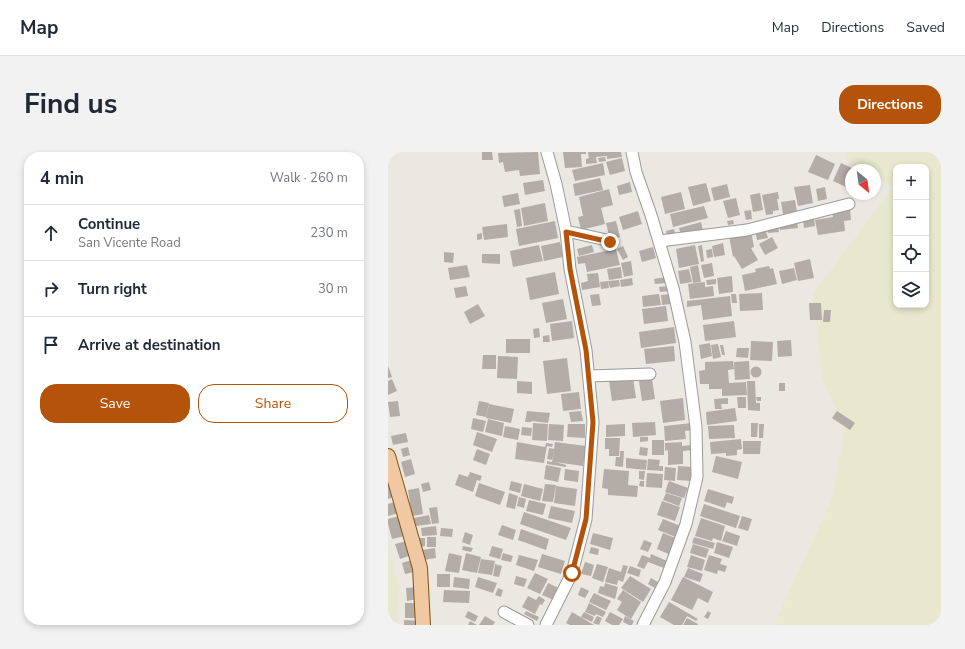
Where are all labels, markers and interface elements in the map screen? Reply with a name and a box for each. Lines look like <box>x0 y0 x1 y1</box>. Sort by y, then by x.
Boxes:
text: Map <box>20 15 58 41</box>
text: Map <box>772 18 799 37</box>
text: Directions <box>821 18 884 37</box>
text: Saved <box>906 18 945 37</box>
text: Find us <box>24 85 118 123</box>
button: Directions <box>839 85 941 124</box>
north arrow <box>845 164 881 200</box>
map controls <box>893 164 929 308</box>
button: + <box>893 164 929 200</box>
text: 4 min <box>40 167 84 190</box>
text: Walk · 260 m <box>270 169 348 187</box>
button: − <box>893 200 929 236</box>
text: Continue <box>78 214 140 234</box>
icon: ahead <box>40 222 62 244</box>
text: 230 m <box>310 224 348 242</box>
route end <box>601 233 619 251</box>
text: San Vicente Road <box>78 234 181 252</box>
button: locate <box>893 236 929 272</box>
button: layers <box>893 272 929 308</box>
icon: right <box>40 278 62 300</box>
text: Turn right <box>78 279 147 299</box>
text: 30 m <box>318 280 348 298</box>
icon: arrive <box>40 334 62 356</box>
text: Arrive at destination <box>78 335 221 355</box>
button: Save <box>40 384 190 423</box>
button: Share <box>198 384 348 423</box>
route start <box>563 564 581 582</box>

